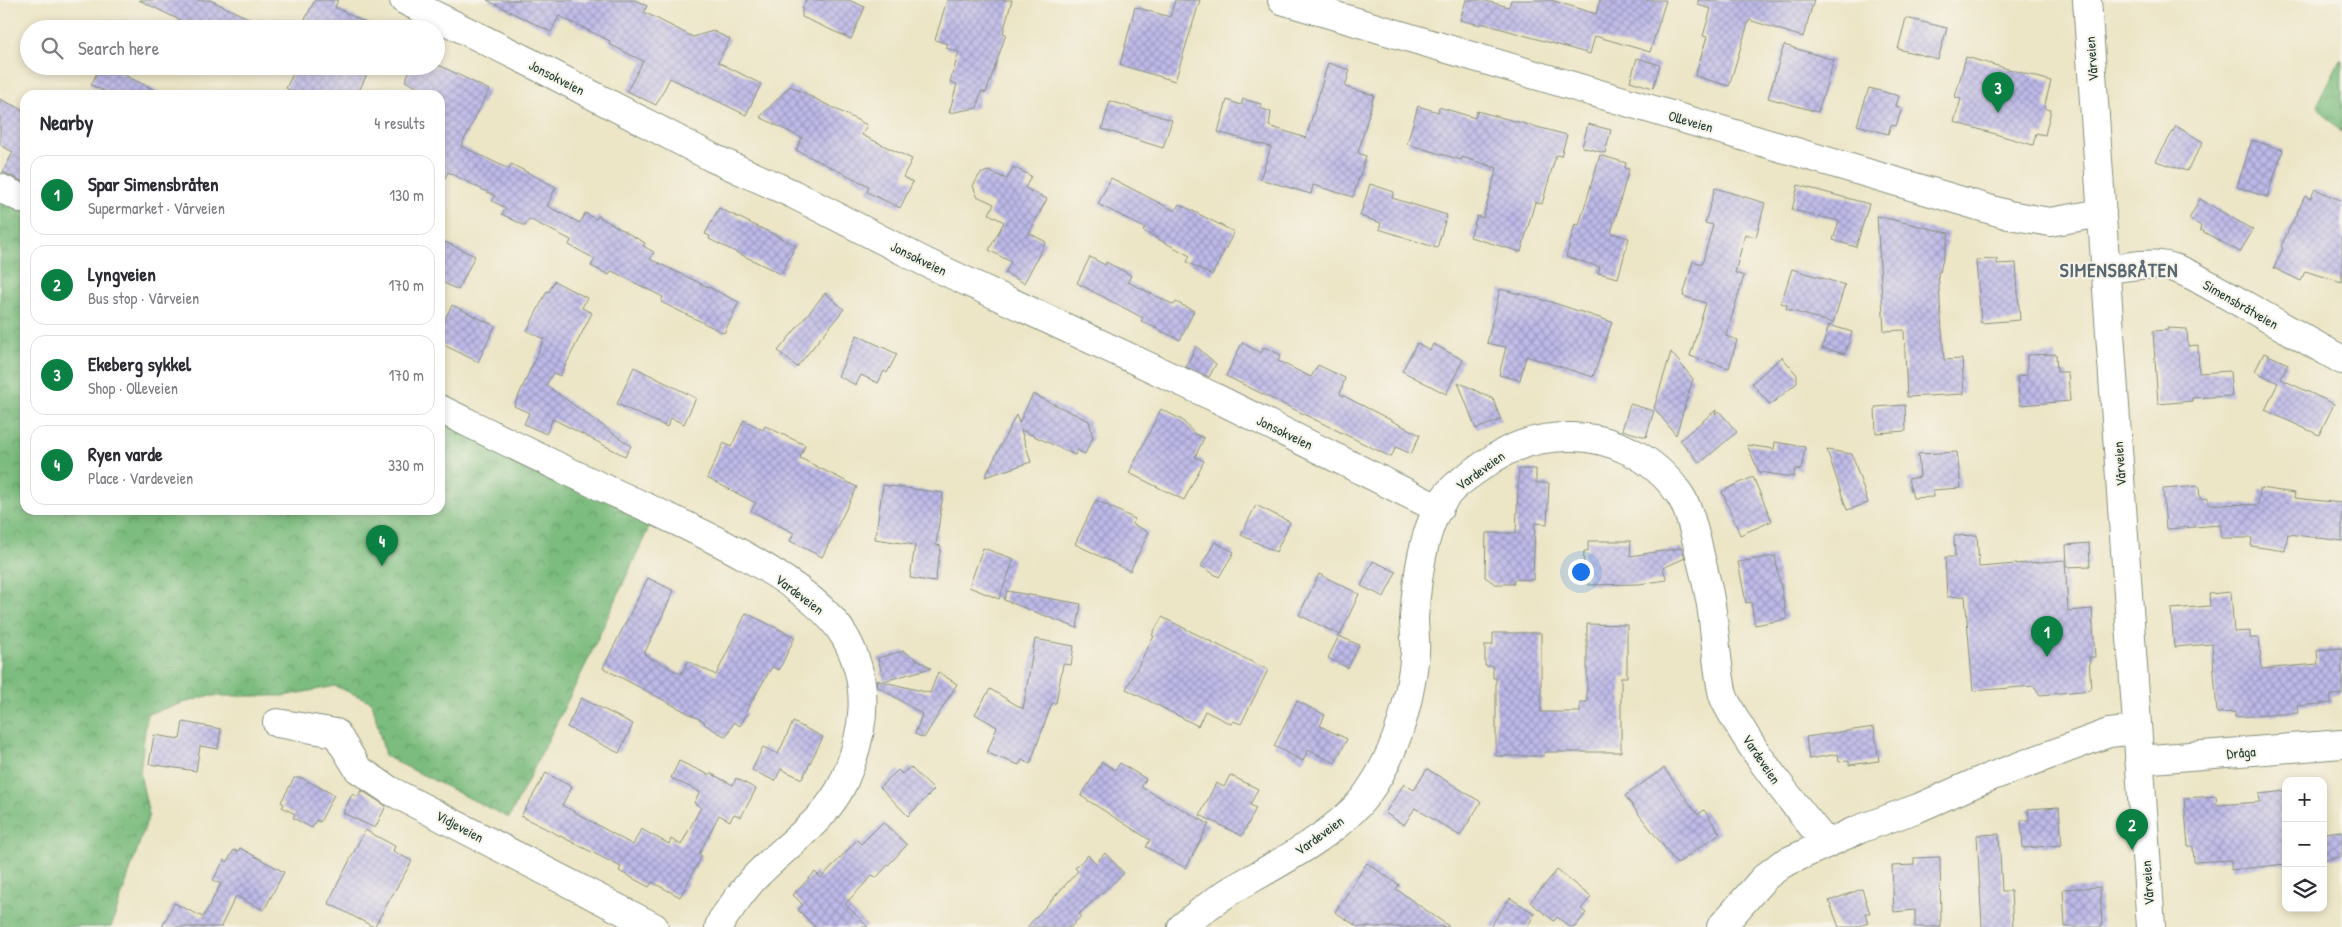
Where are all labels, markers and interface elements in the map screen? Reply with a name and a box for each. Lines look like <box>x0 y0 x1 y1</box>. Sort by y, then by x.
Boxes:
search box <box>20 20 445 75</box>
icon: search <box>38 34 66 62</box>
text: Search here <box>78 35 159 61</box>
street label: Vårveien <box>2080 36 2102 82</box>
street label: Jonsokveien <box>526 55 588 99</box>
pin: 3 <box>1982 72 2014 113</box>
street label: Olleveien <box>1666 106 1716 136</box>
text: Nearby <box>40 108 93 137</box>
text: 4 results <box>374 112 425 134</box>
text: Spar Simensbråten <box>88 171 219 197</box>
text: 1 <box>54 184 60 206</box>
text: 130 m <box>389 184 424 206</box>
text: Supermarket · Vårveien <box>88 197 225 219</box>
street label: Jonsokveien <box>888 236 950 280</box>
district label: SIMENSBRÅTEN <box>2060 257 2178 283</box>
text: Lyngveien <box>88 261 156 287</box>
text: 2 <box>53 274 61 296</box>
text: 170 m <box>389 274 424 296</box>
street label: Simensbråtveien <box>2200 275 2282 333</box>
text: Bus stop · Vårveien <box>88 287 199 309</box>
text: Ekeberg sykkel <box>88 351 191 377</box>
text: 3 <box>53 364 61 386</box>
text: 170 m <box>389 364 424 386</box>
text: Shop · Olleveien <box>88 377 178 399</box>
street label: Jonsokveien <box>1254 410 1316 454</box>
text: Ryen varde <box>88 441 163 467</box>
street label: Vårveien <box>2108 441 2130 487</box>
street label: Vardeveien <box>1452 446 1508 494</box>
text: 4 <box>54 454 60 476</box>
text: 330 m <box>388 454 424 476</box>
text: Place · Vardeveien <box>88 467 193 489</box>
pin: 4 <box>366 525 398 566</box>
your location <box>1568 559 1594 585</box>
street label: Vardeveien <box>772 570 828 618</box>
pin: 1 <box>2031 616 2063 657</box>
street label: Vardeveien <box>1738 730 1786 788</box>
street label: Dråga <box>2226 741 2257 764</box>
map controls <box>2282 777 2327 912</box>
button: + <box>2282 777 2327 822</box>
street label: Vidjeveien <box>432 806 487 847</box>
pin: 2 <box>2116 809 2148 850</box>
street label: Vardeveien <box>1291 811 1347 859</box>
button: − <box>2282 822 2327 867</box>
street label: Vårveien <box>2136 860 2158 906</box>
button: layers <box>2282 867 2327 912</box>

